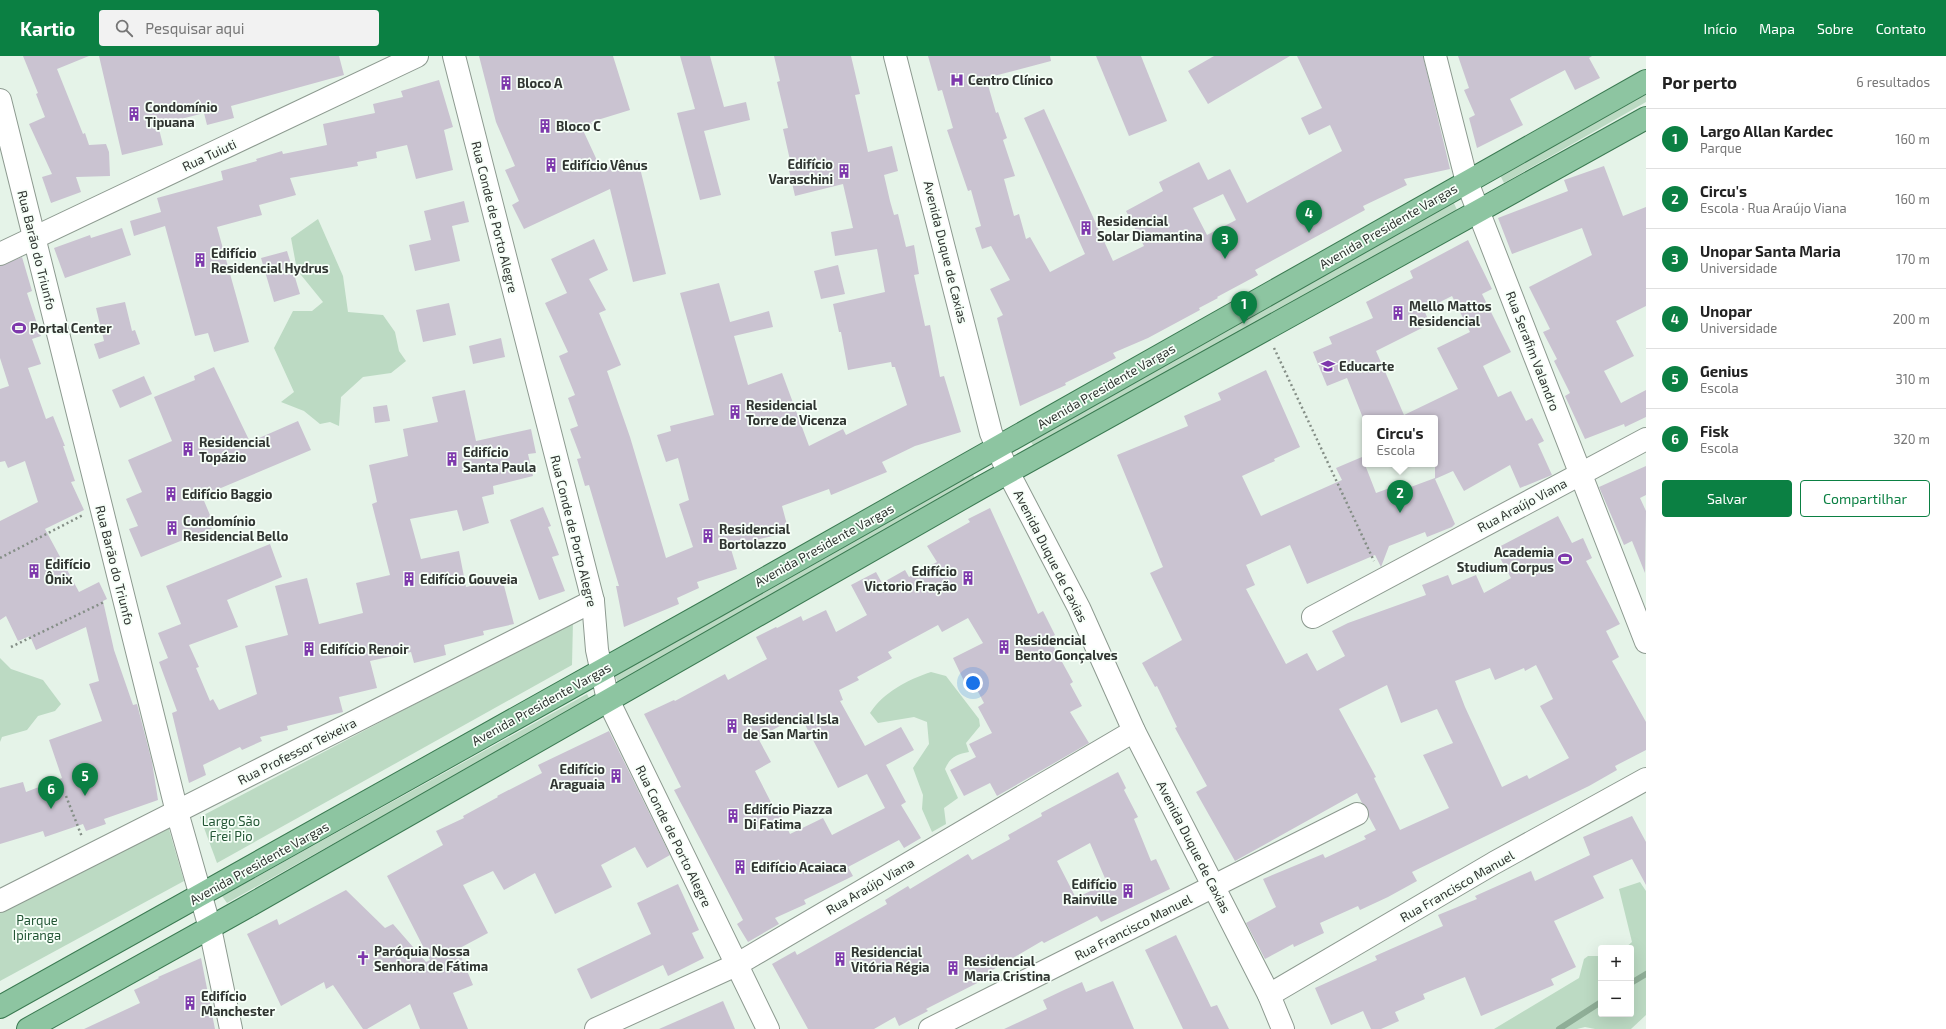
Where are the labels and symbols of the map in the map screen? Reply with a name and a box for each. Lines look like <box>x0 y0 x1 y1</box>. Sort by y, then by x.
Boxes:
hospital icon: Centro Clínico <box>949 72 965 88</box>
place label: Centro Clínico <box>968 72 1053 88</box>
building icon: Bloco A <box>498 75 514 91</box>
place label: Bloco A <box>517 75 563 91</box>
place label: Condomínio Tipuana <box>145 99 218 130</box>
building icon: Condomínio Tipuana <box>126 106 142 122</box>
building icon: Bloco C <box>537 118 553 134</box>
place label: Bloco C <box>556 118 601 134</box>
street label: Rua Tuiuti <box>179 136 239 174</box>
street label: Rua Conde de Porto Alegre <box>468 139 522 295</box>
place label: Edifício Varaschini <box>768 156 833 187</box>
building icon: Edifício Vênus <box>543 157 559 173</box>
place label: Edifício Vênus <box>562 157 648 173</box>
building icon: Edifício Varaschini <box>836 163 852 179</box>
street label: Avenida Duque de Caxias <box>921 179 971 325</box>
street label: Avenida Presidente Vargas <box>1316 180 1460 272</box>
street label: Rua Barão do Triunfo <box>14 189 60 311</box>
pin: 4 <box>1296 200 1322 233</box>
place label: Residencial Solar Diamantina <box>1097 213 1203 244</box>
building icon: Residencial Solar Diamantina <box>1078 220 1094 236</box>
pin: 3 <box>1212 226 1238 259</box>
place label: Edifício Residencial Hydrus <box>211 245 329 276</box>
building icon: Edifício Residencial Hydrus <box>192 252 208 268</box>
street label: Rua Serafim Valandro <box>1503 289 1563 413</box>
pin: 1 <box>1231 291 1257 324</box>
place label: Mello Mattos Residencial <box>1409 298 1492 329</box>
building icon: Mello Mattos Residencial <box>1390 305 1406 321</box>
sports icon: Portal Center <box>11 320 27 336</box>
place label: Portal Center <box>30 320 112 336</box>
street label: Avenida Presidente Vargas <box>1034 340 1178 432</box>
school or university icon: Educarte <box>1320 358 1336 374</box>
place label: Educarte <box>1339 358 1394 374</box>
place label: Residencial Torre de Vicenza <box>746 397 847 428</box>
building icon: Residencial Torre de Vicenza <box>727 404 743 420</box>
place label: Residencial Topázio <box>199 434 271 465</box>
building icon: Residencial Topázio <box>180 441 196 457</box>
place label: Edifício Santa Paula <box>463 444 536 475</box>
building icon: Edifício Santa Paula <box>444 451 460 467</box>
street label: Rua Conde de Porto Alegre <box>547 453 601 609</box>
street label: Rua Araújo Viana <box>1474 475 1570 535</box>
pin: 2 <box>1387 480 1413 513</box>
building icon: Edifício Baggio <box>163 486 179 502</box>
place label: Edifício Baggio <box>182 486 273 502</box>
street label: Avenida Duque de Caxias <box>1011 487 1091 625</box>
street label: Avenida Presidente Vargas <box>752 500 896 590</box>
street label: Rua Barão do Triunfo <box>92 504 138 626</box>
place label: Condomínio Residencial Bello <box>183 513 289 544</box>
building icon: Condomínio Residencial Bello <box>164 520 180 536</box>
place label: Residencial Bortolazzo <box>719 521 791 552</box>
building icon: Residencial Bortolazzo <box>700 528 716 544</box>
place label: Academia Studium Corpus <box>1457 544 1554 575</box>
sports icon: Academia Studium Corpus <box>1557 551 1573 567</box>
place label: Edifício Ônix <box>45 556 91 587</box>
building icon: Edifício Ônix <box>26 563 42 579</box>
place label: Edifício Victorio Fração <box>864 563 957 595</box>
building icon: Edifício Victorio Fração <box>960 570 976 586</box>
building icon: Edifício Gouveia <box>401 571 417 587</box>
place label: Edifício Gouveia <box>420 571 518 587</box>
place label: Residencial Bento Gonçalves <box>1015 632 1118 664</box>
building icon: Residencial Bento Gonçalves <box>996 639 1012 655</box>
building icon: Edifício Renoir <box>301 641 317 657</box>
place label: Edifício Renoir <box>320 641 409 657</box>
street label: Avenida Presidente Vargas <box>469 659 613 749</box>
your location <box>963 673 983 693</box>
place label: Residencial Isla de San Martin <box>743 711 839 742</box>
street label: Rua Professor Teixeira <box>235 714 359 788</box>
building icon: Residencial Isla de San Martin <box>724 718 740 734</box>
place label: Edifício Araguaia <box>550 761 605 792</box>
street label: Rua Conde de Porto Alegre <box>633 762 715 910</box>
pin: 5 <box>72 763 98 796</box>
building icon: Edifício Araguaia <box>608 768 624 784</box>
pin: 6 <box>38 776 64 809</box>
street label: Avenida Duque de Caxias <box>1154 778 1234 916</box>
place label: Edifício Piazza Di Fatima <box>744 801 833 832</box>
building icon: Edifício Piazza Di Fatima <box>725 808 741 824</box>
park label: Largo São Frei Pio <box>202 813 260 844</box>
street label: Avenida Presidente Vargas <box>187 818 331 908</box>
street label: Rua Francisco Manuel <box>1397 847 1517 925</box>
street label: Rua Araújo Viana <box>823 854 917 918</box>
building icon: Edifício Acaiaca <box>732 859 748 875</box>
place label: Edifício Acaiaca <box>751 859 847 875</box>
place label: Edifício Rainville <box>1063 876 1117 907</box>
building icon: Edifício Rainville <box>1120 883 1136 899</box>
street label: Rua Francisco Manuel <box>1072 890 1194 963</box>
park label: Parque Ipiranga <box>13 912 61 943</box>
place label: Paróquia Nossa Senhora de Fátima <box>374 943 488 974</box>
place label: Residencial Vitória Régia <box>851 944 930 975</box>
church icon: Paróquia Nossa Senhora de Fátima <box>355 950 371 966</box>
building icon: Residencial Vitória Régia <box>832 951 848 967</box>
place label: Residencial Maria Cristina <box>964 953 1051 984</box>
building icon: Residencial Maria Cristina <box>945 960 961 976</box>
place label: Edifício Manchester <box>201 988 275 1019</box>
building icon: Edifício Manchester <box>182 995 198 1011</box>

